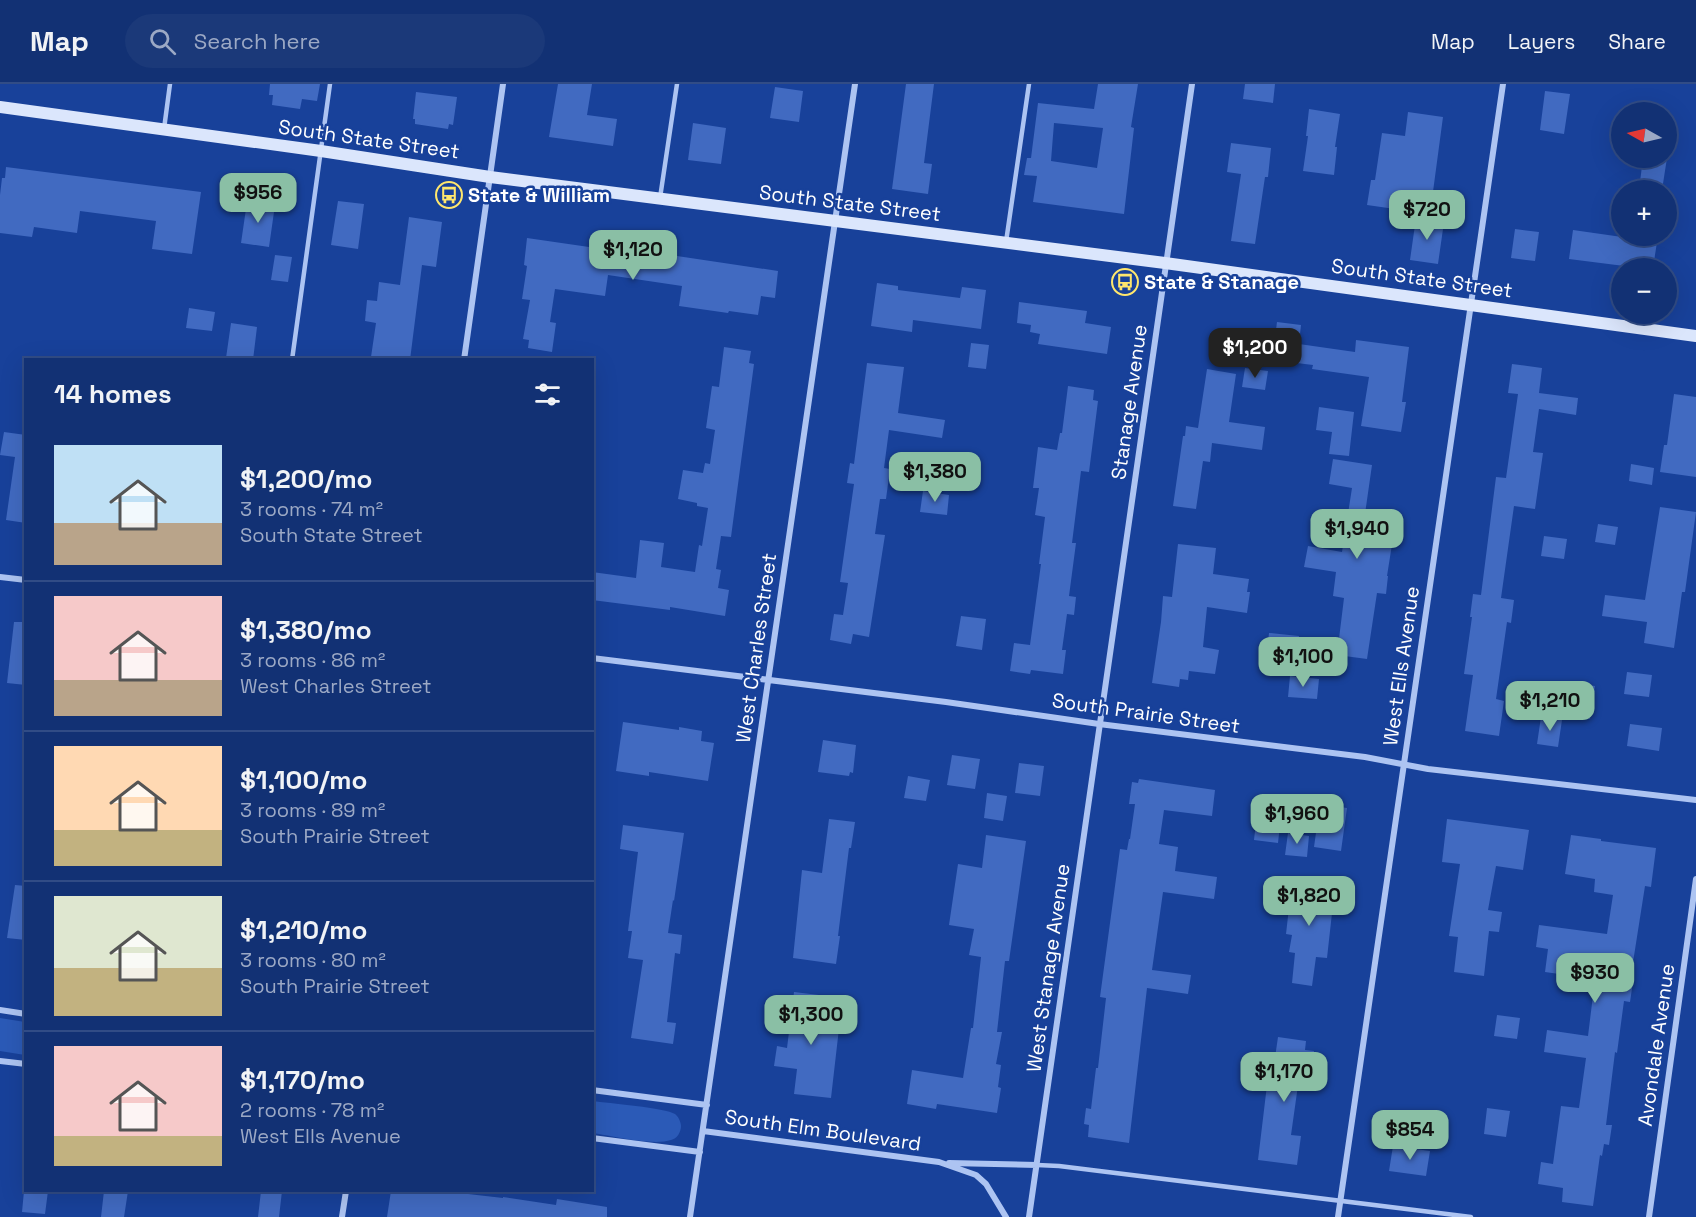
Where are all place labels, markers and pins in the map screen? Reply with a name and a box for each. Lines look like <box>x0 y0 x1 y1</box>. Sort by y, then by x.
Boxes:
pin: $956 <box>222 173 294 224</box>
bus stop icon: State & William <box>434 180 464 210</box>
place label: State & William <box>468 182 610 208</box>
pin: $720 <box>1391 190 1463 241</box>
pin: $1,120 <box>584 230 682 281</box>
bus stop icon: State & Stanage <box>1110 267 1140 297</box>
place label: State & Stanage <box>1144 269 1299 295</box>
pin: $1,200 <box>1206 328 1304 379</box>
pin: $1,380 <box>886 452 984 503</box>
pin: $1,940 <box>1308 509 1406 560</box>
pin: $1,100 <box>1254 637 1352 688</box>
pin: $1,210 <box>1501 681 1599 732</box>
pin: $1,960 <box>1248 794 1346 845</box>
pin: $1,820 <box>1260 876 1358 927</box>
pin: $930 <box>1559 953 1631 1004</box>
pin: $1,300 <box>762 995 860 1046</box>
pin: $1,170 <box>1235 1052 1333 1103</box>
pin: $854 <box>1374 1110 1446 1161</box>

